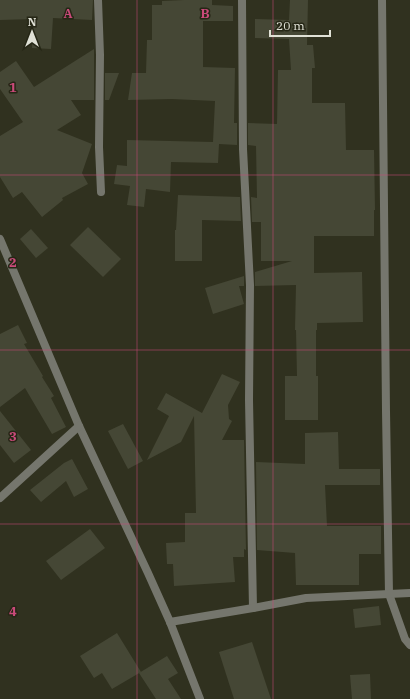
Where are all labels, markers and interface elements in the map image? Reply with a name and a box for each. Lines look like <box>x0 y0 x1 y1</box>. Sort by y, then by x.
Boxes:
text: A <box>63 5 73 22</box>
text: B <box>200 5 210 22</box>
north arrow <box>12 12 52 52</box>
scale bar <box>270 12 330 38</box>
text: N <box>28 15 37 29</box>
text: 20 m <box>276 18 305 33</box>
text: 1 <box>9 79 17 96</box>
text: 2 <box>9 254 17 271</box>
text: 3 <box>9 428 17 445</box>
text: 4 <box>9 603 17 620</box>

